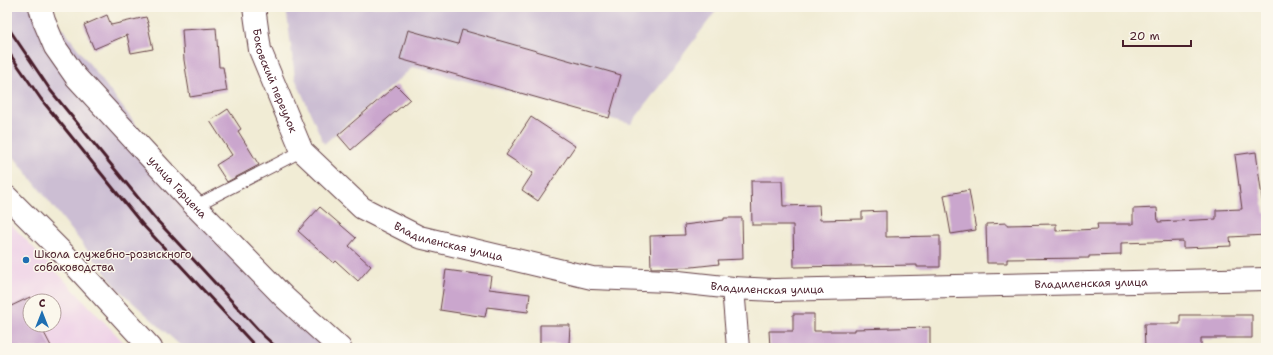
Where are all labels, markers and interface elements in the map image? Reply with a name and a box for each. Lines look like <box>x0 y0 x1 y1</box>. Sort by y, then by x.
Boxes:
scale bar <box>1123 22 1191 48</box>
street label: Боковский переулок <box>250 27 301 135</box>
text: 20 m <box>1129 28 1160 44</box>
street label: улица Герцена <box>145 153 210 221</box>
street label: Владиленская улица <box>391 218 505 264</box>
place label: Школа служебно-розыскного собаководства <box>34 247 192 275</box>
marker: Школа служебно-розыскного собаководства <box>21 255 31 265</box>
street label: Владиленская улица <box>1034 274 1148 292</box>
street label: Владиленская улица <box>710 278 824 298</box>
north arrow <box>22 293 62 333</box>
text: С <box>39 296 46 311</box>

